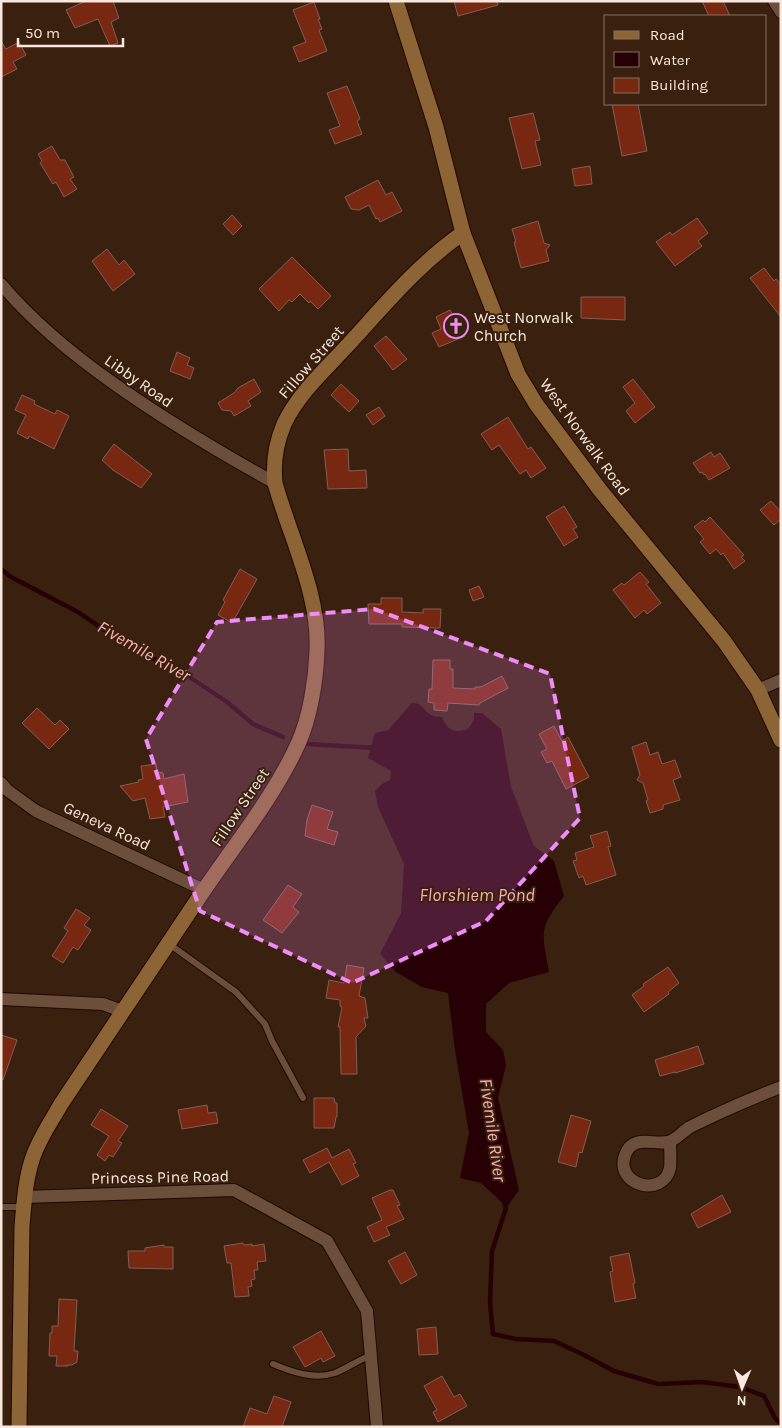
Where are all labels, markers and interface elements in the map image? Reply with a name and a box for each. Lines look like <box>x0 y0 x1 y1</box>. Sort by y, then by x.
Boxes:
scale bar <box>18 15 122 47</box>
legend <box>604 15 767 105</box>
text: 50 m <box>25 24 60 42</box>
text: Road <box>650 26 685 44</box>
text: Water <box>650 51 691 69</box>
text: Building <box>650 76 708 94</box>
place label: West Norwalk Church <box>474 308 574 345</box>
church icon: West Norwalk Church <box>443 313 469 339</box>
street label: Fillow Street <box>274 322 348 402</box>
street label: Libby Road <box>101 350 177 412</box>
street label: West Norwalk Road <box>536 375 634 499</box>
water label: Fivemile River <box>93 615 195 687</box>
street label: Fillow Street <box>207 764 273 850</box>
street label: Geneva Road <box>60 798 154 854</box>
water label: Florshiem Pond <box>419 884 535 906</box>
water label: Fivemile River <box>475 1077 511 1184</box>
street label: Princess Pine Road <box>91 1166 229 1188</box>
north arrow <box>717 1363 767 1413</box>
text: N <box>736 1392 747 1409</box>

